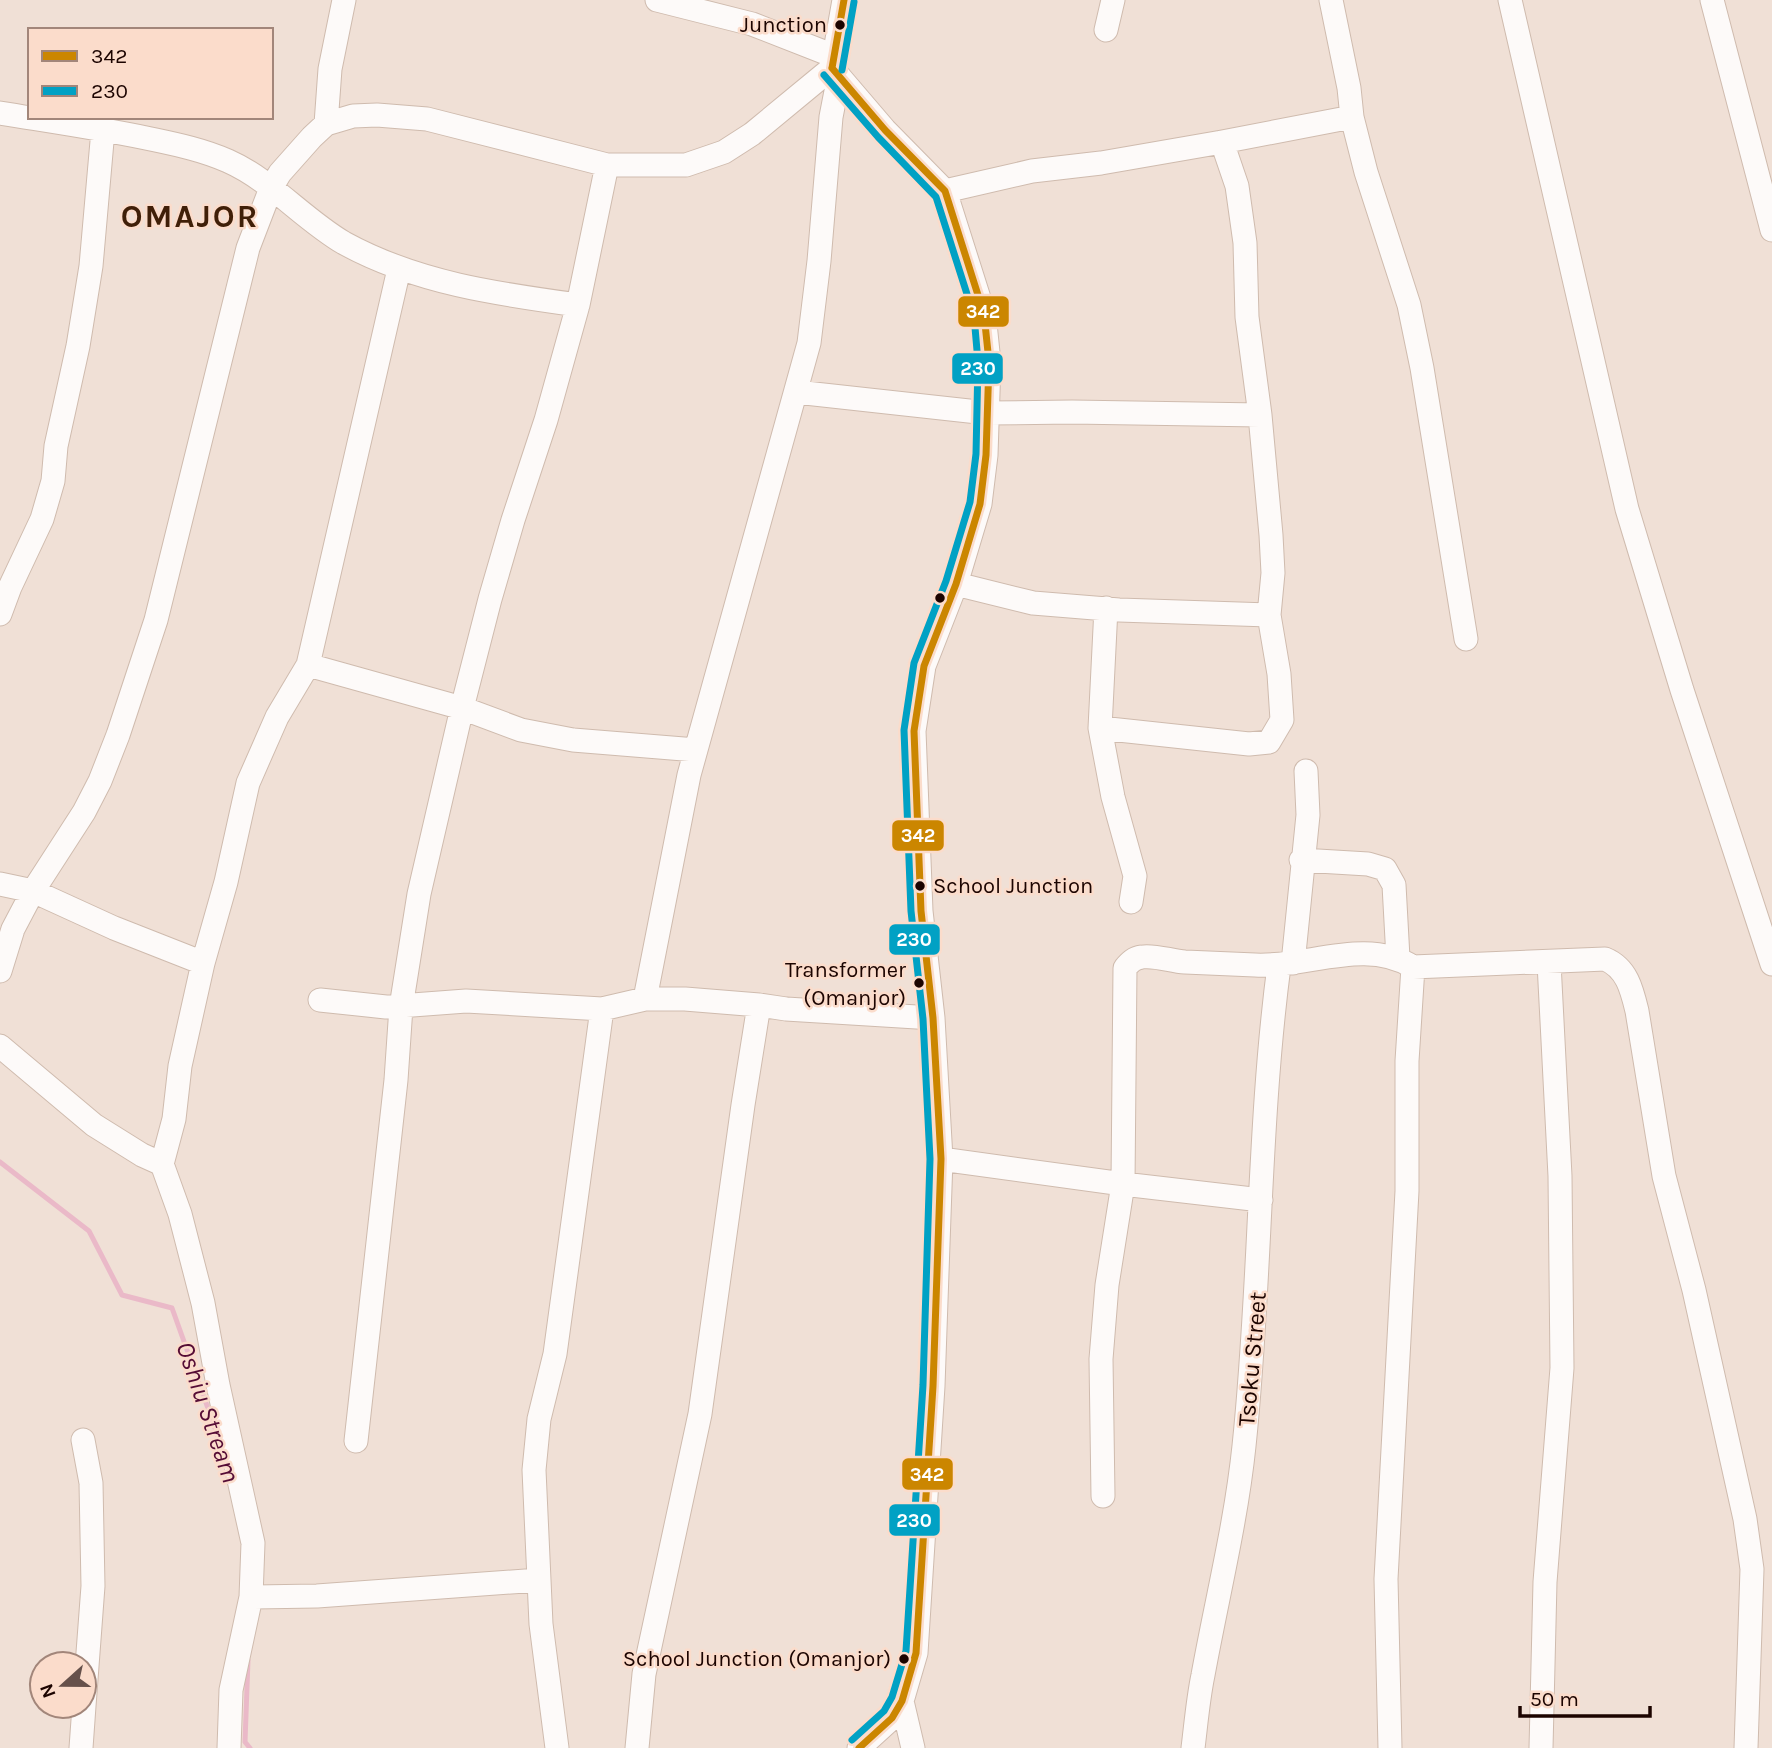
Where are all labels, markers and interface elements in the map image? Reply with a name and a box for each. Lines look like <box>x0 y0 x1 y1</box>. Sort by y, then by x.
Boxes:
place label: Junction <box>740 12 827 38</box>
marker: Junction <box>833 18 847 32</box>
legend <box>28 28 273 119</box>
text: 342 <box>91 44 127 68</box>
text: 230 <box>91 79 128 103</box>
district label: OMAJOR <box>121 198 259 235</box>
line badge: 342 <box>957 295 1010 328</box>
text: 342 <box>966 301 1000 323</box>
line badge: 230 <box>951 352 1004 385</box>
text: 230 <box>960 358 996 380</box>
unlabelled marker <box>933 591 947 605</box>
line badge: 342 <box>891 819 945 852</box>
text: 342 <box>901 825 935 847</box>
place label: School Junction <box>933 873 1093 899</box>
marker: School Junction <box>913 879 927 893</box>
line badge: 230 <box>888 923 941 956</box>
text: 230 <box>896 929 932 951</box>
place label: Transformer (Omanjor) <box>785 957 906 1011</box>
marker: Transformer (Omanjor) <box>912 976 926 990</box>
street label: Tsoku Street <box>1232 1291 1272 1427</box>
water label: Oshiu Stream <box>169 1337 247 1487</box>
line badge: 342 <box>901 1457 954 1491</box>
text: 342 <box>910 1464 944 1486</box>
line badge: 230 <box>888 1503 941 1537</box>
text: 230 <box>896 1510 932 1532</box>
place label: School Junction (Omanjor) <box>623 1646 891 1672</box>
north arrow <box>28 1650 98 1720</box>
marker: School Junction (Omanjor) <box>897 1652 911 1666</box>
scale bar <box>1520 1674 1650 1718</box>
text: N <box>35 1680 61 1701</box>
text: 50 m <box>1530 1687 1579 1711</box>

